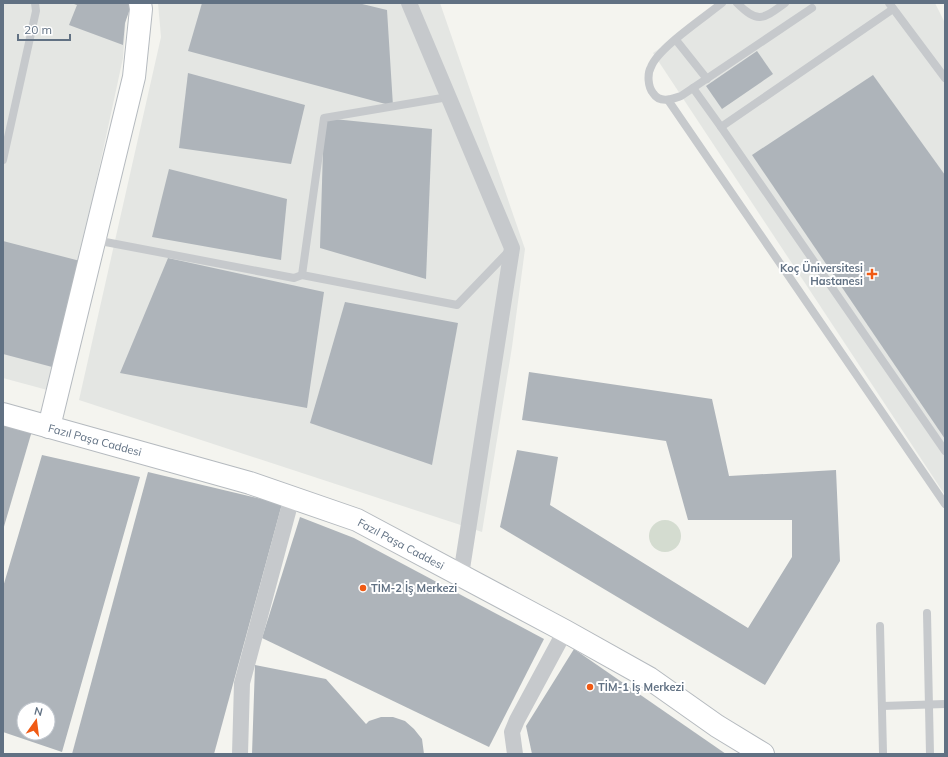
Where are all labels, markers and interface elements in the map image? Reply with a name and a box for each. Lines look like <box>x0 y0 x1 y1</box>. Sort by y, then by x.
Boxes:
scale bar <box>18 16 70 42</box>
text: 20 m <box>24 22 52 37</box>
place label: Koç Üniversitesi Hastanesi <box>780 260 863 288</box>
marker: Koç Üniversitesi Hastanesi <box>866 268 878 280</box>
street label: Fazıl Paşa Caddesi <box>47 421 143 459</box>
street label: Fazıl Paşa Caddesi <box>355 515 447 573</box>
place label: TİM-2 İş Merkezi <box>371 580 457 595</box>
marker: TİM-2 İş Merkezi <box>358 583 368 593</box>
place label: TİM-1 İş Merkezi <box>598 679 684 694</box>
marker: TİM-1 İş Merkezi <box>585 682 595 692</box>
north arrow <box>16 701 56 741</box>
text: N <box>33 703 44 719</box>

